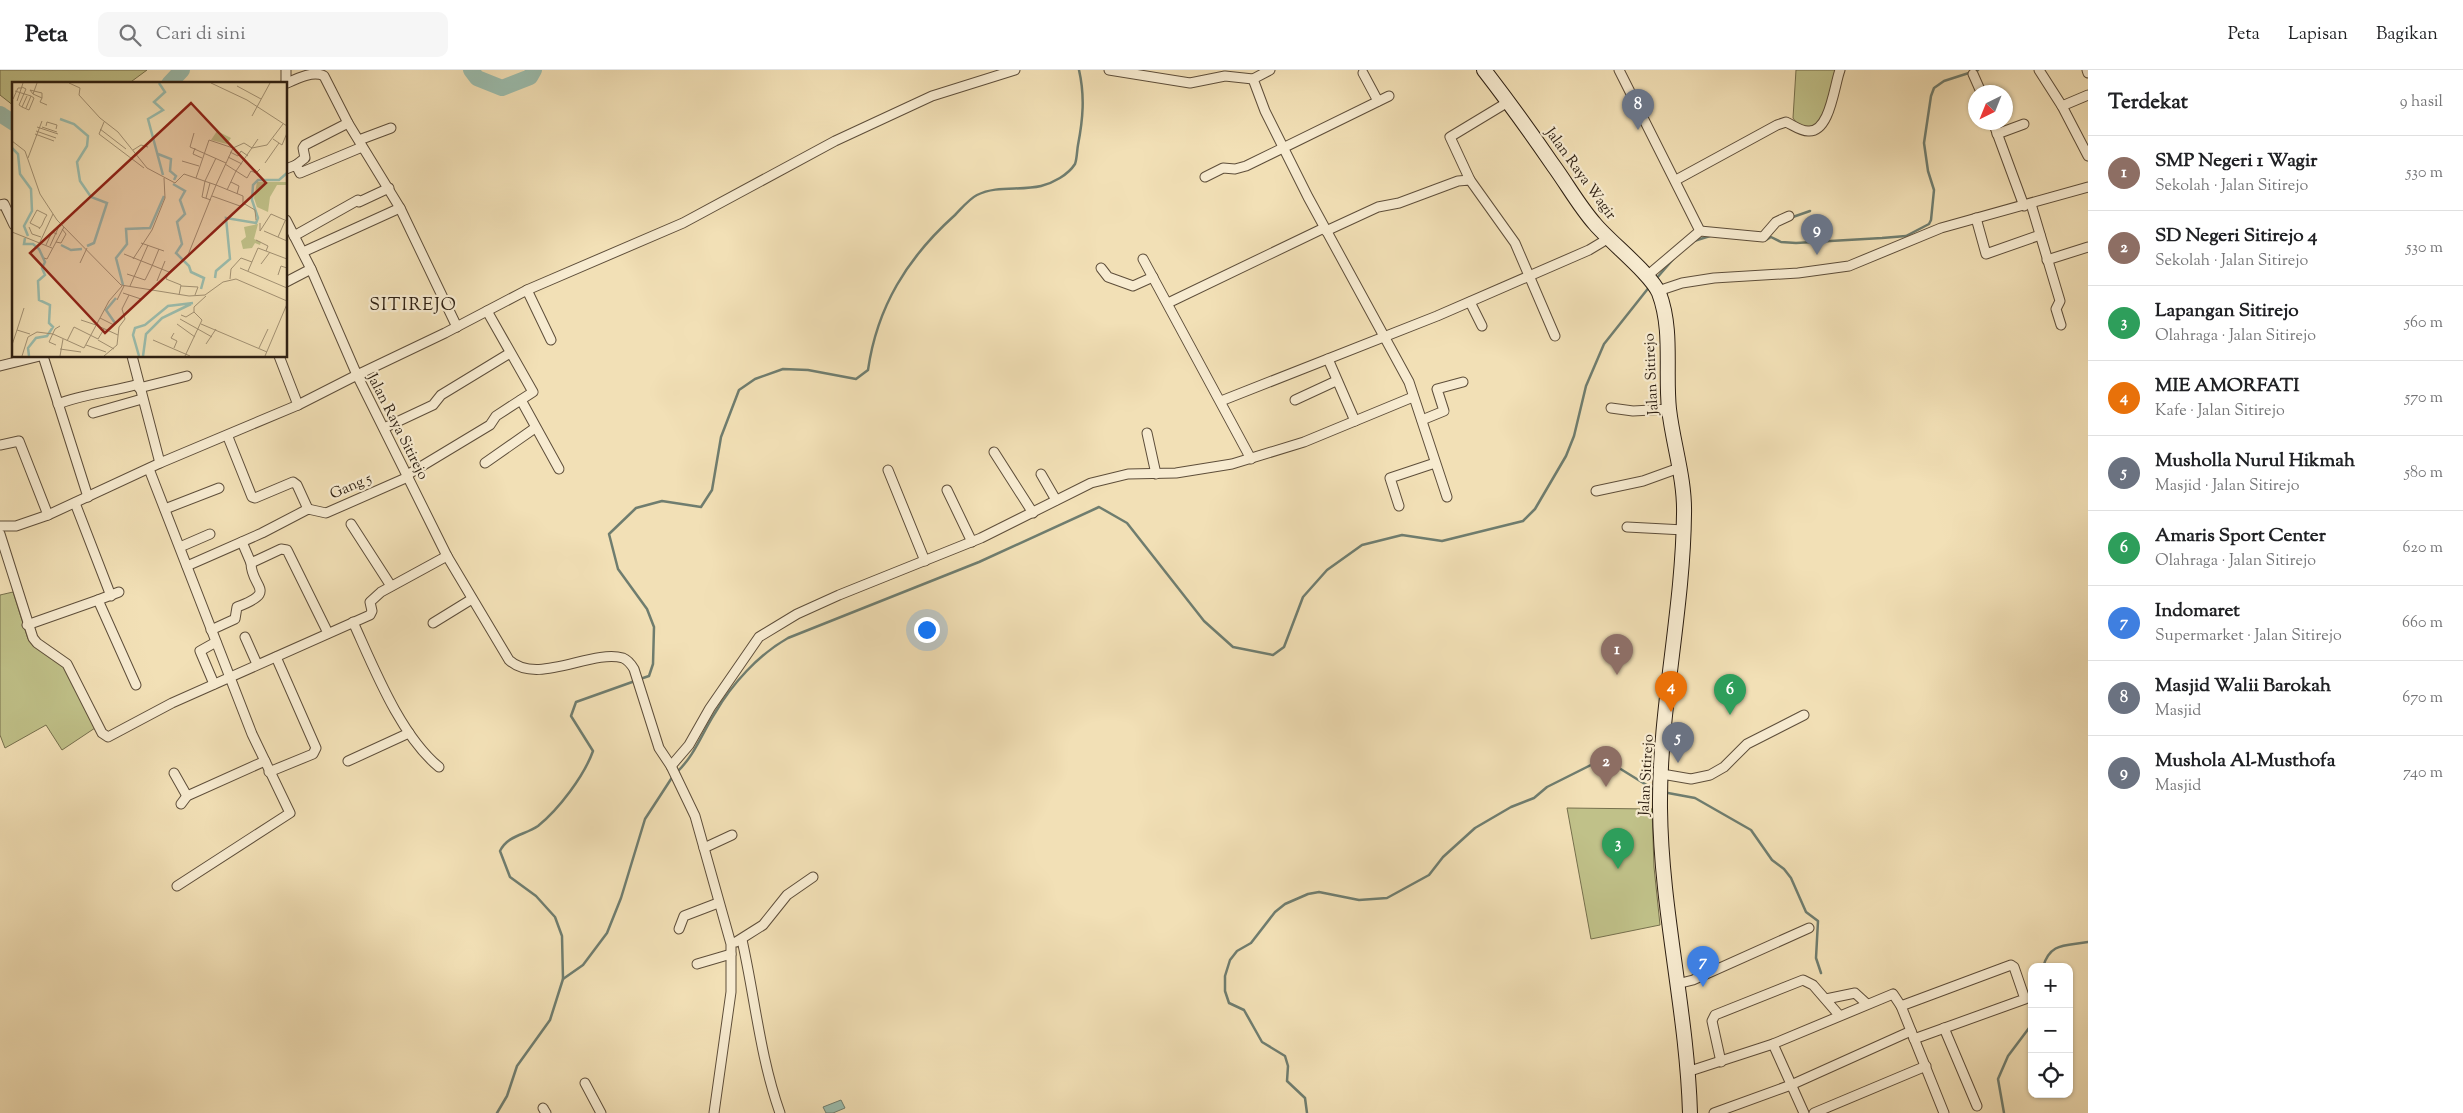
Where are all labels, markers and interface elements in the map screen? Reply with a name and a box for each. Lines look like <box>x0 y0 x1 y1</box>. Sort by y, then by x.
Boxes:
search box <box>98 12 448 57</box>
text: Peta <box>25 18 68 52</box>
icon: search <box>116 21 144 49</box>
text: Cari di sini <box>156 21 246 48</box>
text: Peta <box>2228 22 2260 48</box>
text: Lapisan <box>2288 22 2348 48</box>
text: Bagikan <box>2376 22 2438 48</box>
inset map <box>12 82 288 358</box>
north arrow <box>1968 85 2013 130</box>
text: Terdekat <box>2108 88 2188 118</box>
pin: 8 <box>1622 89 1654 130</box>
text: 9 hasil <box>2400 91 2443 114</box>
street label: Jalan Raya Wagir <box>1539 123 1621 225</box>
text: SMP Negeri 1 Wagir <box>2155 148 2317 175</box>
text: 1 <box>2121 162 2127 185</box>
text: 530 m <box>2406 162 2443 185</box>
text: Sekolah · Jalan Sitirejo <box>2155 175 2308 198</box>
pin: 9 <box>1801 214 1833 255</box>
text: SD Negeri Sitirejo 4 <box>2155 223 2317 250</box>
text: 2 <box>2120 237 2128 260</box>
text: 530 m <box>2406 237 2443 260</box>
text: Sekolah · Jalan Sitirejo <box>2155 250 2308 273</box>
district label: SITIREJO <box>369 293 457 319</box>
text: Lapangan Sitirejo <box>2155 298 2299 325</box>
text: 3 <box>2121 312 2127 335</box>
text: 560 m <box>2404 312 2443 335</box>
text: Olahraga · Jalan Sitirejo <box>2155 325 2316 348</box>
street label: Jalan Sitirejo <box>1639 333 1665 416</box>
street label: Jalan Raya Sitirejo <box>361 369 433 484</box>
text: MIE AMORFATI <box>2155 373 2299 400</box>
text: 4 <box>2120 387 2128 410</box>
text: 570 m <box>2405 387 2443 410</box>
text: Kafe · Jalan Sitirejo <box>2155 400 2285 423</box>
text: Musholla Nurul Hikmah <box>2155 448 2355 475</box>
text: 5 <box>2121 462 2127 485</box>
text: 580 m <box>2404 462 2443 485</box>
street label: Gang 5 <box>327 469 375 505</box>
text: Masjid · Jalan Sitirejo <box>2155 475 2299 498</box>
text: Amaris Sport Center <box>2155 523 2326 550</box>
text: 6 <box>2120 537 2128 560</box>
text: 620 m <box>2403 537 2443 560</box>
text: Olahraga · Jalan Sitirejo <box>2155 550 2316 573</box>
text: Indomaret <box>2155 598 2240 625</box>
text: 7 <box>2120 612 2128 635</box>
text: 660 m <box>2402 612 2443 635</box>
your location <box>914 617 940 643</box>
text: Supermarket · Jalan Sitirejo <box>2155 625 2342 648</box>
pin: 1 <box>1601 634 1633 675</box>
pin: 4 <box>1655 671 1687 712</box>
text: Masjid Walii Barokah <box>2155 673 2331 700</box>
pin: 6 <box>1714 674 1746 715</box>
text: 8 <box>2120 687 2128 710</box>
text: 670 m <box>2402 687 2443 710</box>
text: Masjid <box>2155 700 2201 723</box>
pin: 5 <box>1662 722 1694 763</box>
street label: Jalan Sitirejo <box>1634 734 1660 817</box>
pin: 2 <box>1590 746 1622 787</box>
text: Mushola Al-Musthofa <box>2155 748 2335 775</box>
text: 9 <box>2120 762 2128 785</box>
text: 740 m <box>2403 762 2443 785</box>
text: Masjid <box>2155 775 2201 798</box>
pin: 3 <box>1602 828 1634 869</box>
pin: 7 <box>1687 946 1719 987</box>
map controls <box>2028 963 2073 1098</box>
button: + <box>2028 963 2073 1008</box>
button: − <box>2028 1008 2073 1053</box>
button: locate <box>2028 1053 2073 1098</box>

